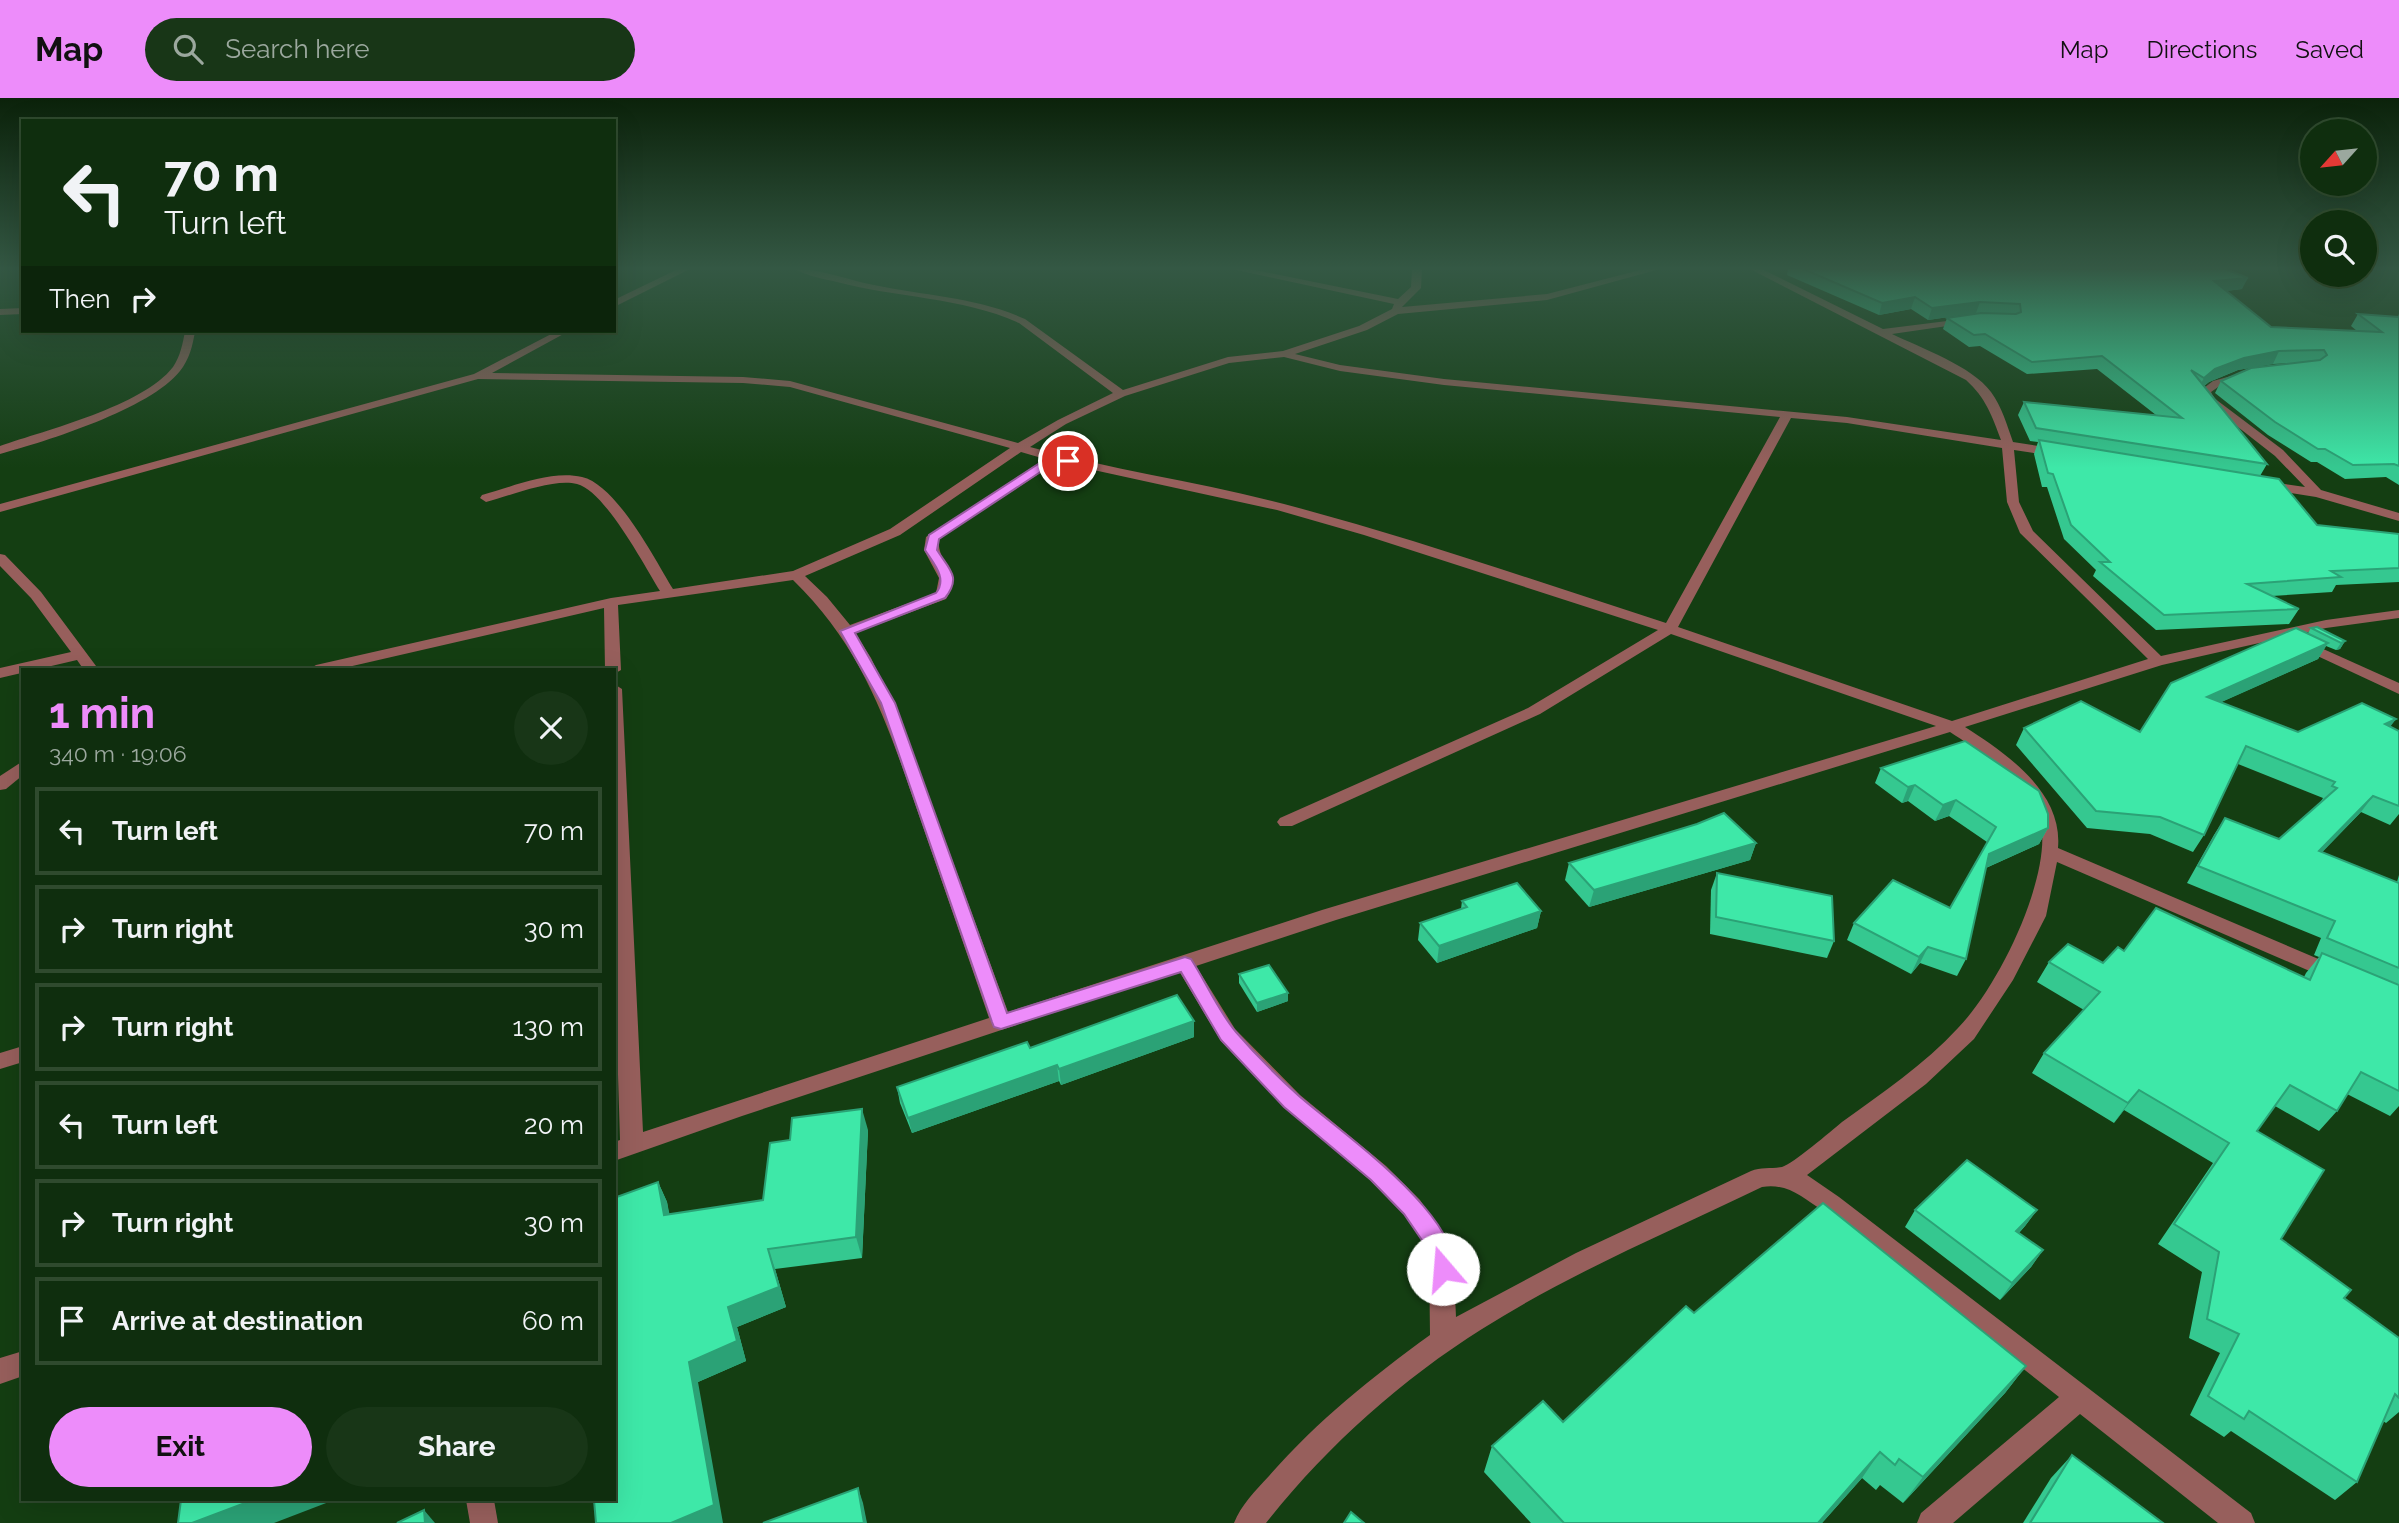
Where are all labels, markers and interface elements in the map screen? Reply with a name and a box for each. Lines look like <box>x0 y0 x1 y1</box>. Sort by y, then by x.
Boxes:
search box <box>145 18 635 81</box>
text: Map <box>35 30 103 69</box>
icon: search <box>169 30 207 68</box>
text: Search here <box>225 34 370 64</box>
text: Map <box>2060 35 2109 64</box>
text: Directions <box>2147 35 2257 64</box>
text: Saved <box>2295 35 2364 64</box>
north arrow <box>2300 119 2376 196</box>
map controls <box>2300 119 2377 287</box>
text: 70 m <box>164 145 279 202</box>
icon: left <box>49 147 140 238</box>
text: Turn left <box>164 204 286 241</box>
button: search <box>2300 210 2377 287</box>
icon: right <box>124 280 162 318</box>
text: Then <box>49 284 110 314</box>
pin <box>1038 431 1098 491</box>
icon: arrive <box>1049 442 1087 480</box>
text: 1 min <box>49 689 155 738</box>
button: close <box>514 691 588 765</box>
text: 340 m · 19:06 <box>49 740 187 767</box>
icon: left <box>53 812 91 850</box>
text: Turn left <box>112 816 218 846</box>
text: 70 m <box>524 816 584 846</box>
icon: right <box>53 910 91 948</box>
text: Turn right <box>112 914 233 944</box>
text: 30 m <box>524 914 584 944</box>
icon: right <box>53 1008 91 1046</box>
text: Turn right <box>112 1012 233 1042</box>
text: 130 m <box>513 1012 584 1042</box>
icon: left <box>53 1106 91 1144</box>
text: Turn left <box>112 1110 218 1140</box>
text: 20 m <box>524 1110 584 1140</box>
icon: right <box>53 1204 91 1242</box>
text: Turn right <box>112 1208 233 1238</box>
text: 30 m <box>524 1208 584 1238</box>
position arrow <box>1406 1232 1480 1306</box>
icon: arrive <box>53 1302 91 1340</box>
text: Arrive at destination <box>112 1306 363 1336</box>
text: 60 m <box>522 1306 584 1336</box>
button: Exit <box>49 1407 312 1487</box>
button: Share <box>326 1407 588 1487</box>

